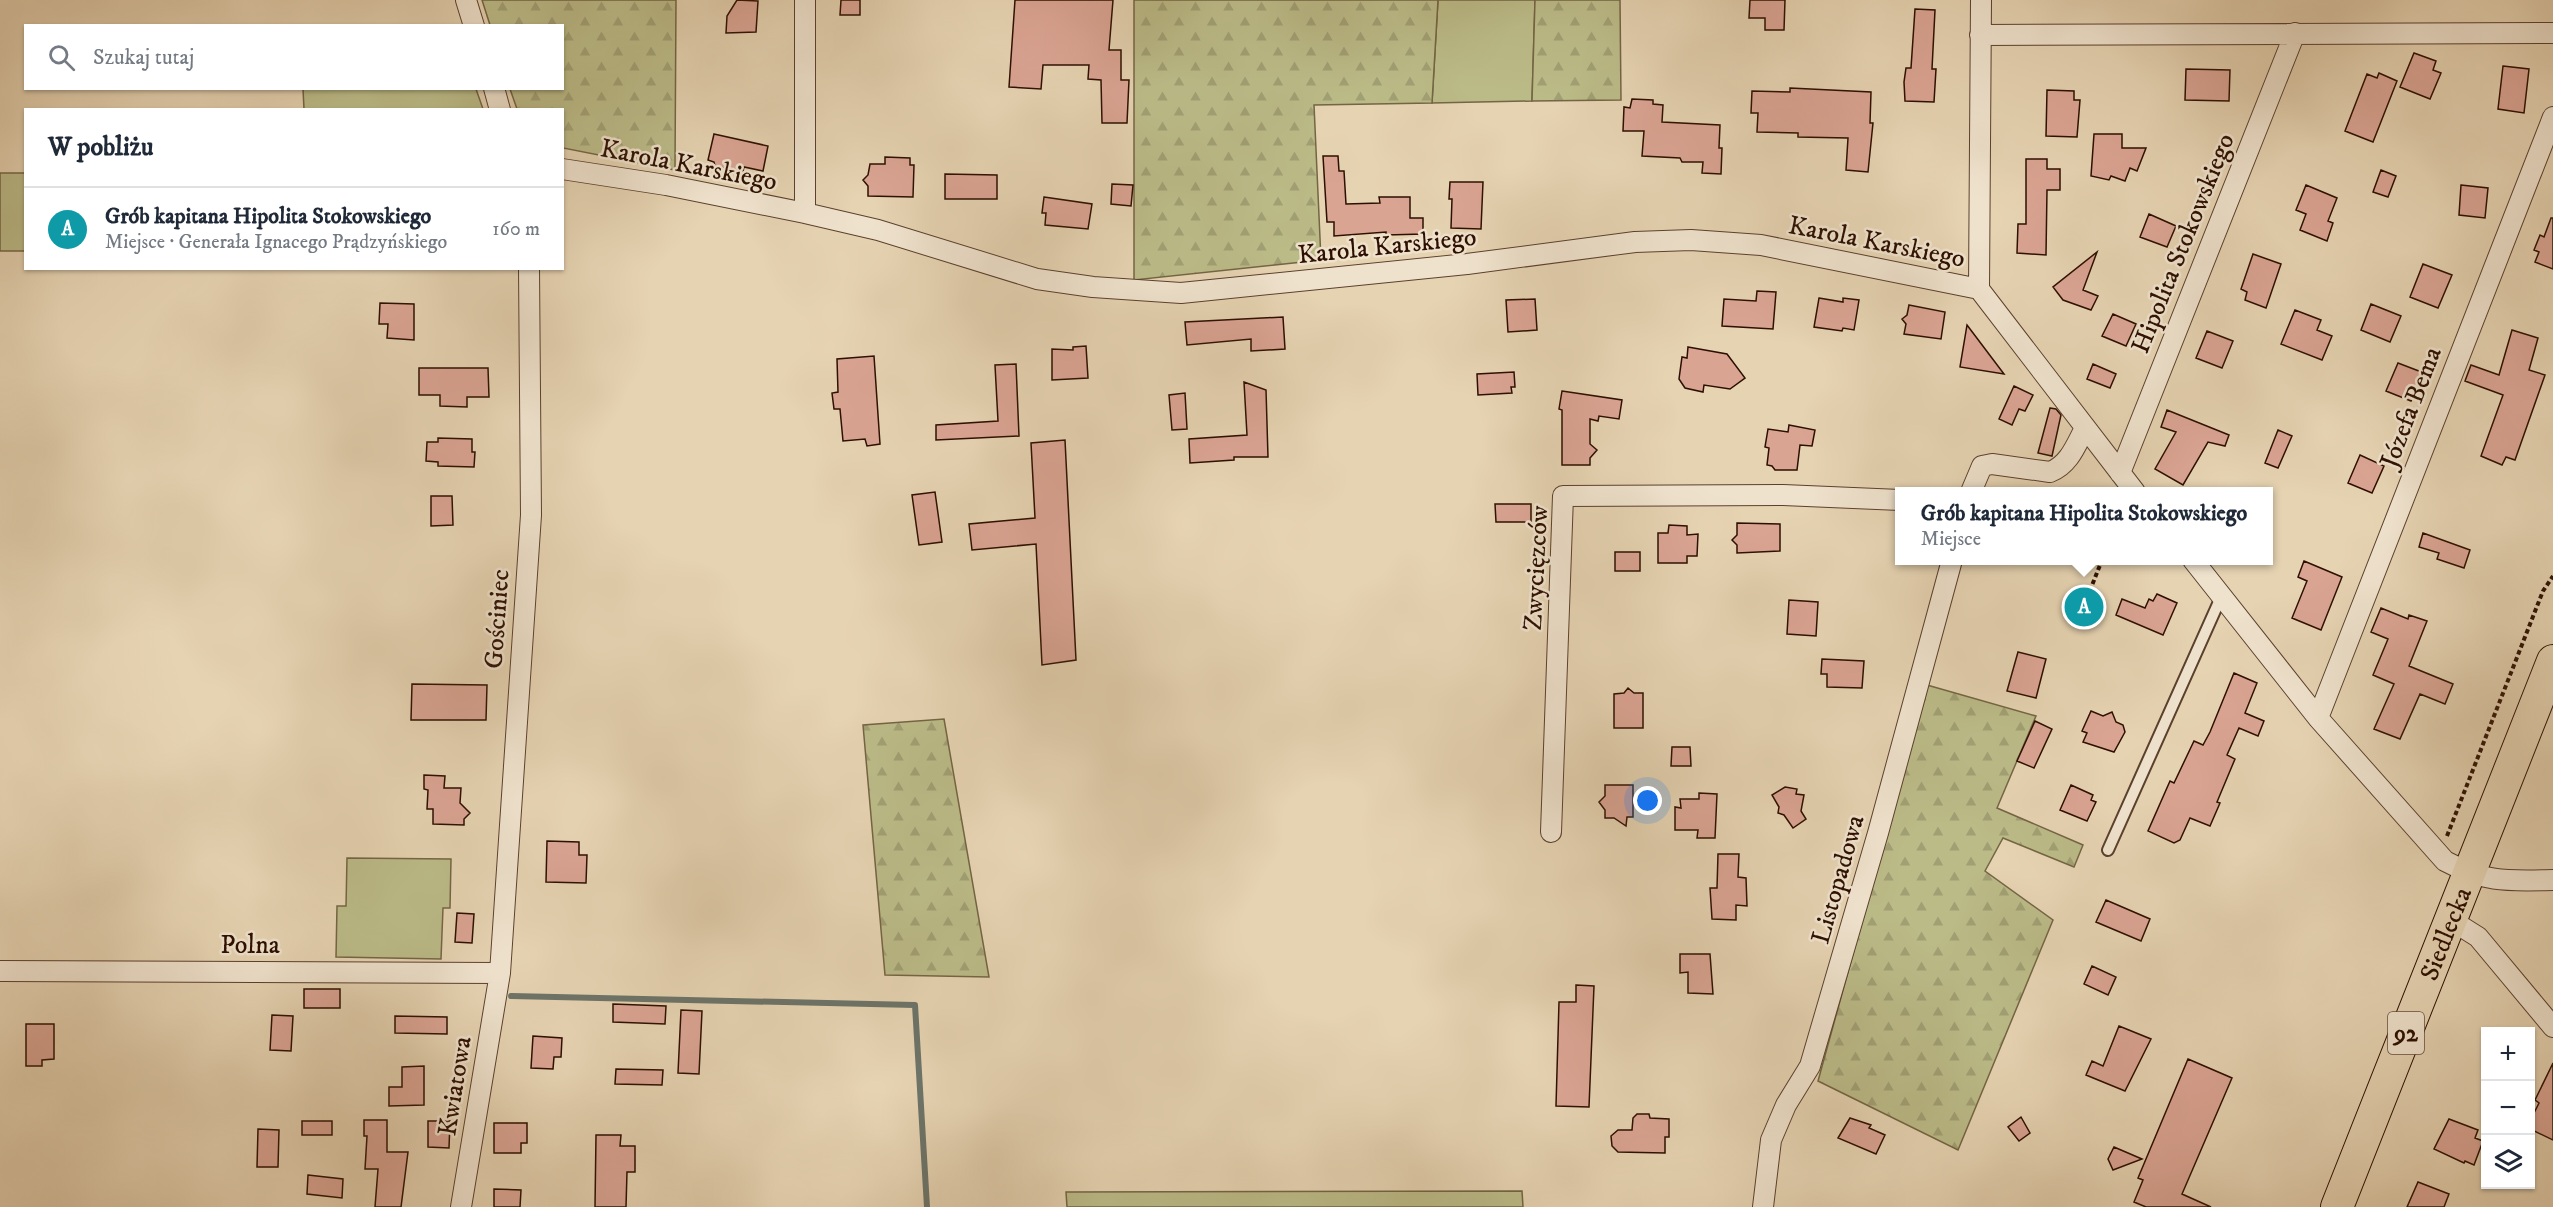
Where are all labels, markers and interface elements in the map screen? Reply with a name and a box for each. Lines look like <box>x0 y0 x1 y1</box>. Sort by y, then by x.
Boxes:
search box <box>24 24 564 90</box>
icon: search <box>45 41 78 74</box>
text: Szukaj tutaj <box>93 44 194 71</box>
street label: Hipolita Stokowskiego <box>2124 129 2243 358</box>
text: W pobliżu <box>48 131 153 164</box>
street label: Karola Karskiego <box>598 132 780 199</box>
text: Grób kapitana Hipolita Stokowskiego <box>105 203 431 230</box>
street label: Karola Karskiego <box>1786 209 1968 276</box>
text: A <box>61 217 74 242</box>
text: 160 m <box>492 217 540 242</box>
street label: Karola Karskiego <box>1296 221 1478 272</box>
text: Miejsce · Generała Ignacego Prądzyńskiego <box>105 230 447 255</box>
street label: Józefa Bema <box>2372 342 2450 475</box>
popup <box>1895 487 2273 565</box>
text: Grób kapitana Hipolita Stokowskiego <box>1921 500 2247 527</box>
street label: Zwycięzców <box>1517 504 1556 631</box>
text: Miejsce <box>1921 527 1981 552</box>
street label: Gościniec <box>478 568 517 670</box>
pin: A <box>2064 584 2104 630</box>
your location <box>1633 786 1662 815</box>
street label: Listopadowa <box>1804 811 1873 948</box>
street label: Siedlecka <box>2413 883 2480 986</box>
street label: Polna <box>220 929 280 962</box>
road number: 92 <box>2388 1012 2424 1054</box>
map controls <box>2481 1027 2535 1189</box>
button: + <box>2481 1027 2535 1081</box>
street label: Kwiatowa <box>431 1034 480 1138</box>
button: − <box>2481 1081 2535 1135</box>
button: layers <box>2481 1135 2535 1189</box>

